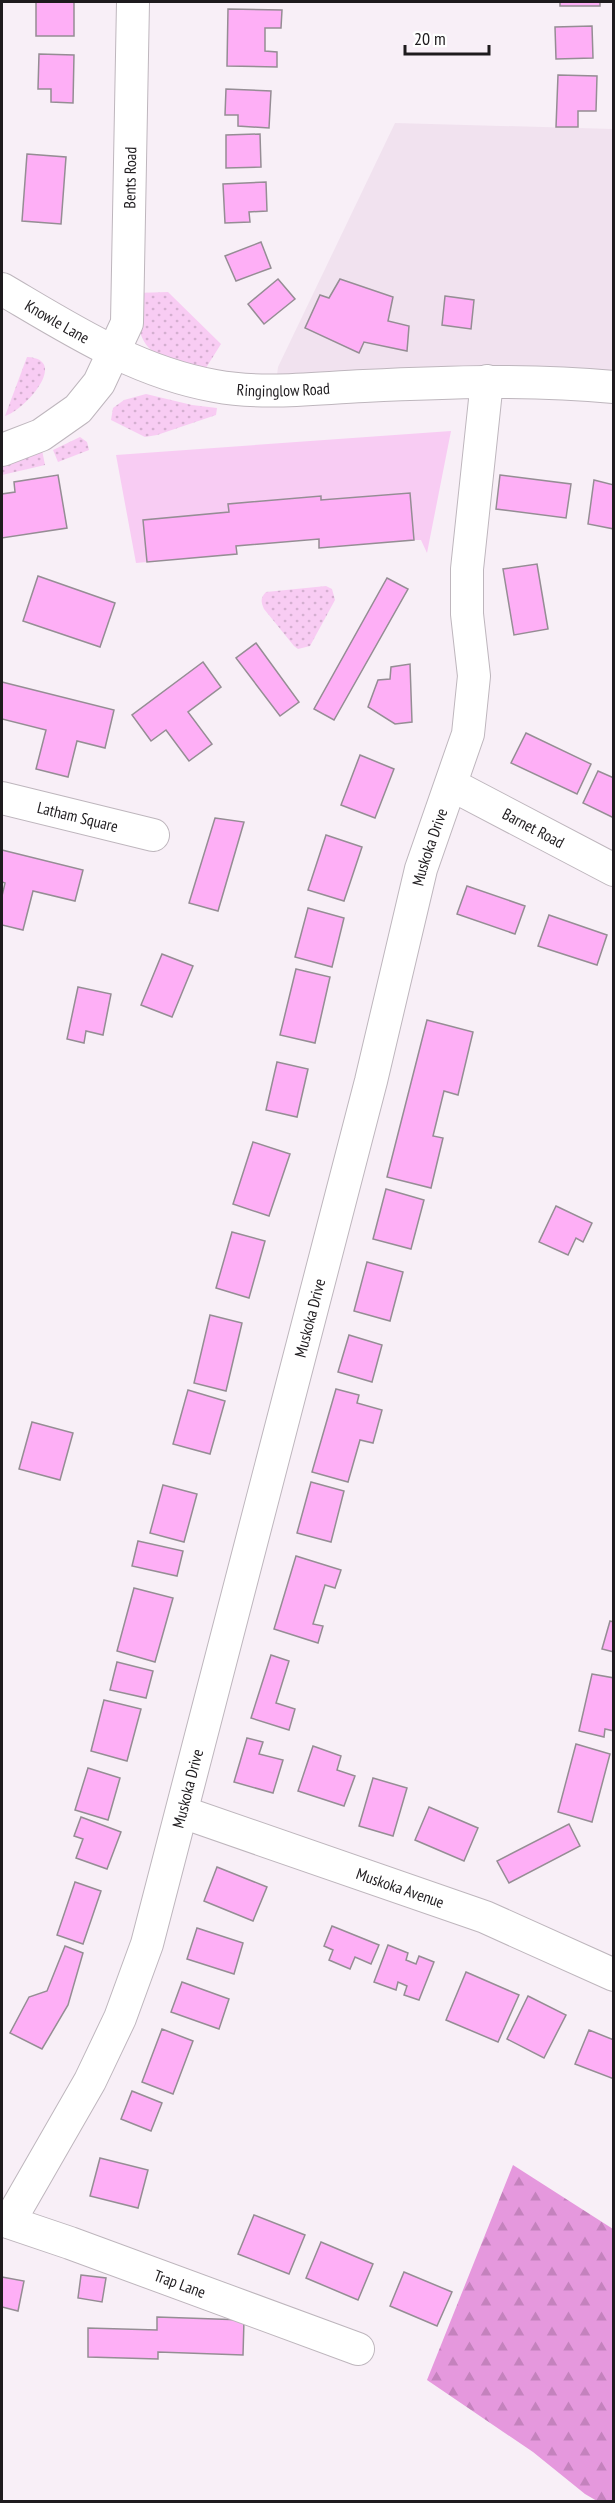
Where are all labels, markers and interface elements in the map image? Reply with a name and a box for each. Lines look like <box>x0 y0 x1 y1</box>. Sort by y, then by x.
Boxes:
scale bar <box>405 18 489 56</box>
text: 20 m <box>414 27 446 50</box>
street label: Bents Road <box>119 147 140 209</box>
street label: Knowle Lane <box>21 295 93 348</box>
street label: Ringinglow Road <box>236 378 330 400</box>
street label: Latham Square <box>35 797 120 836</box>
street label: Barnet Road <box>499 803 568 852</box>
street label: Muskoka Drive <box>407 805 451 888</box>
street label: Muskoka Drive <box>290 1276 329 1359</box>
street label: Muskoka Drive <box>168 1747 207 1830</box>
street label: Muskoka Avenue <box>354 1863 447 1912</box>
street label: Trap Lane <box>151 2265 209 2302</box>

